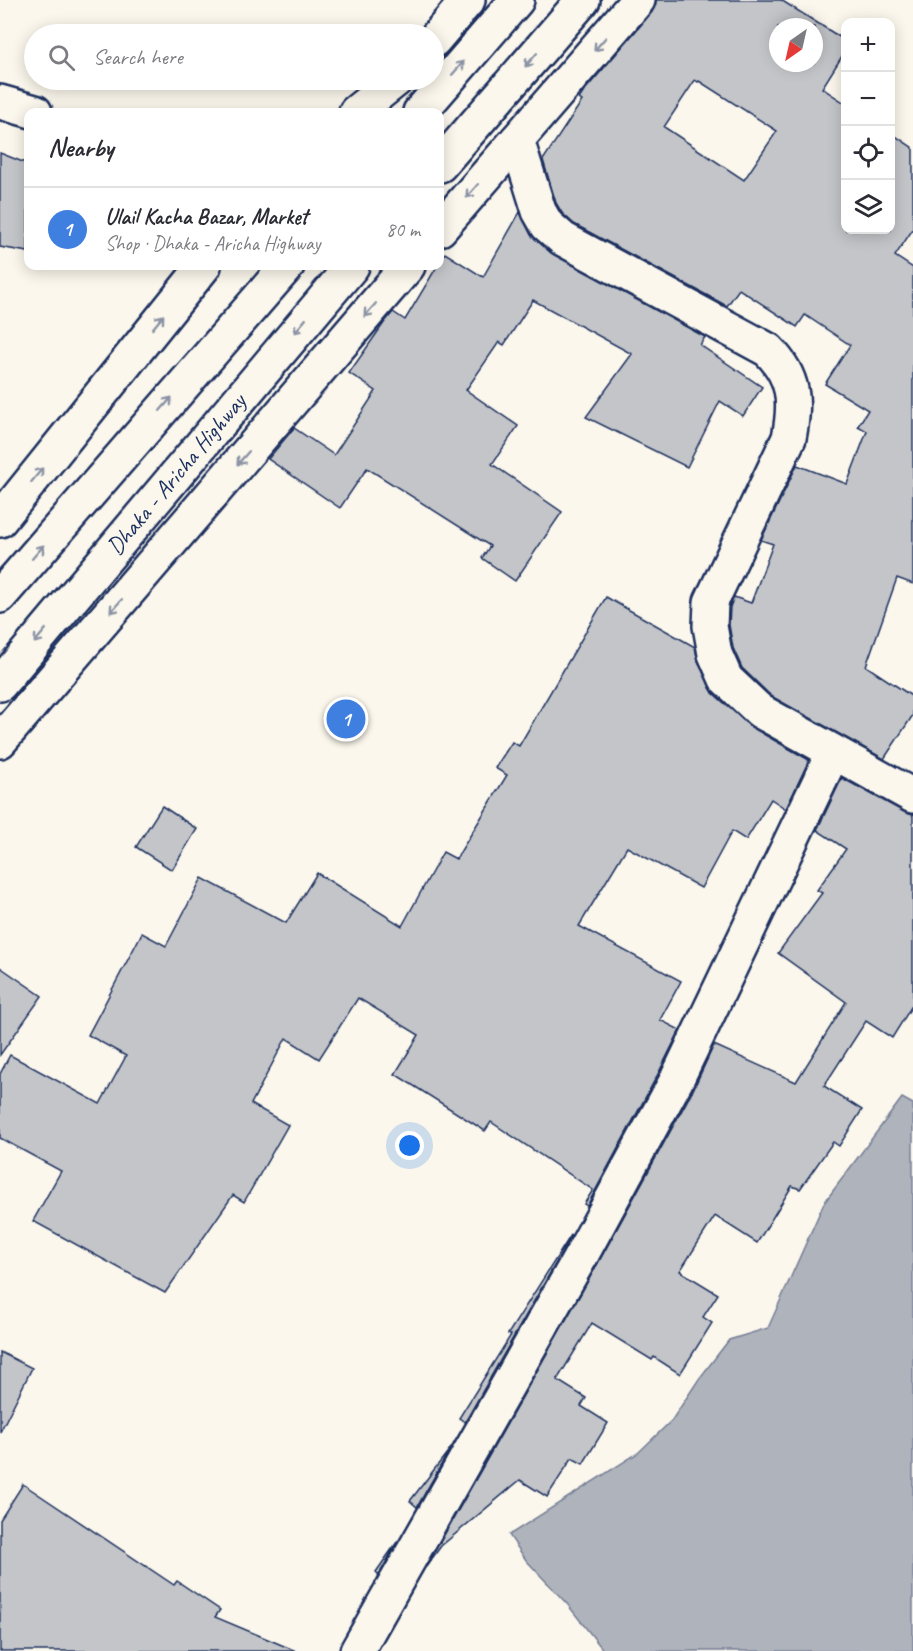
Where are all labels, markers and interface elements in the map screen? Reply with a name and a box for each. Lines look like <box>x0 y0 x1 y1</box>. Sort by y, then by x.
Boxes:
north arrow <box>769 18 823 72</box>
map controls <box>841 18 895 234</box>
button: + <box>841 18 895 72</box>
search box <box>24 24 444 90</box>
one-way arrow <box>593 36 607 51</box>
icon: search <box>45 41 78 74</box>
text: Search here <box>93 43 183 71</box>
one-way arrow <box>524 52 538 67</box>
one-way arrow <box>451 61 465 76</box>
button: − <box>841 72 895 126</box>
button: locate <box>841 126 895 180</box>
text: Nearby <box>48 131 113 164</box>
button: layers <box>841 180 895 234</box>
one-way arrow <box>465 183 479 198</box>
text: Ulail Kacha Bazar, Market <box>105 203 308 231</box>
text: 1 <box>63 217 72 242</box>
text: 80 m <box>386 217 420 242</box>
text: Shop · Dhaka - Aricha Highway <box>105 231 320 256</box>
one-way arrow <box>363 302 377 317</box>
one-way arrow <box>152 314 165 330</box>
one-way arrow <box>293 318 307 333</box>
street label: Dhaka - Aricha Highway <box>100 386 253 561</box>
one-way arrow <box>159 397 173 412</box>
one-way arrow <box>236 450 249 466</box>
one-way arrow <box>30 467 43 483</box>
one-way arrow <box>31 545 45 560</box>
one-way arrow <box>109 598 122 614</box>
one-way arrow <box>33 628 47 643</box>
pin: 1 <box>326 696 366 742</box>
your location <box>395 1131 424 1160</box>

